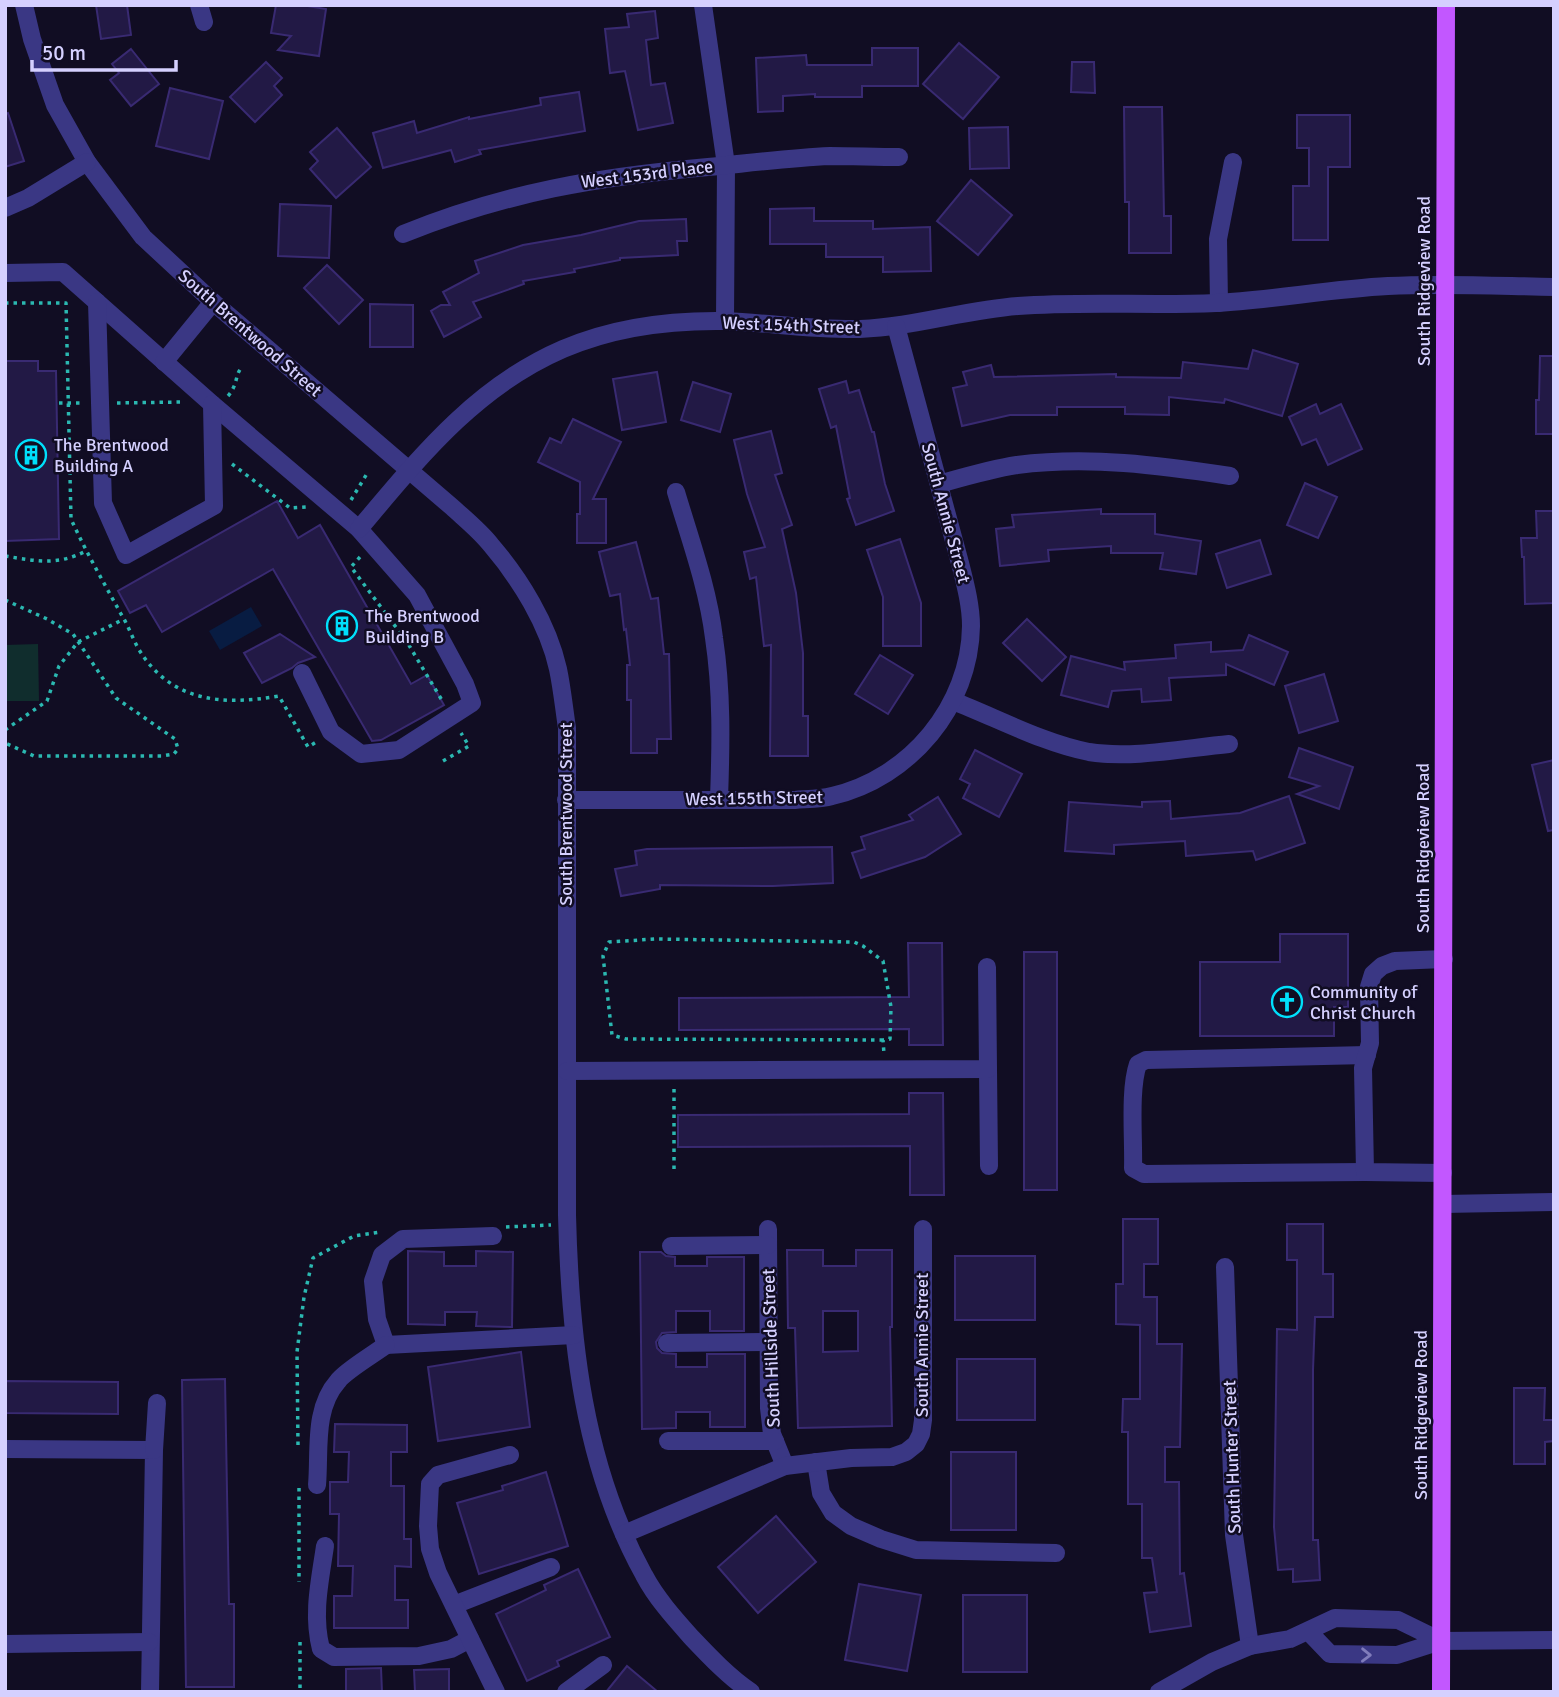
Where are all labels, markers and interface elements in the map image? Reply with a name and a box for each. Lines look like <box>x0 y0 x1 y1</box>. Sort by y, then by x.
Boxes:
scale bar <box>32 28 175 72</box>
text: 50 m <box>42 40 86 66</box>
street label: West 153rd Place <box>580 155 714 193</box>
street label: South Ridgeview Road <box>1413 196 1435 366</box>
street label: South Brentwood Street <box>174 265 326 401</box>
street label: West 154th Street <box>722 312 860 338</box>
place label: The Brentwood Building A <box>54 434 169 477</box>
building icon: The Brentwood Building A <box>14 438 48 472</box>
street label: South Annie Street <box>917 440 975 586</box>
place label: The Brentwood Building B <box>365 605 480 648</box>
building icon: The Brentwood Building B <box>325 609 359 643</box>
street label: South Brentwood Street <box>555 722 577 906</box>
street label: South Ridgeview Road <box>1412 763 1434 933</box>
street label: West 155th Street <box>685 786 823 810</box>
place label: Community of Christ Church <box>1310 981 1418 1024</box>
church icon: Community of Christ Church <box>1270 985 1304 1019</box>
street label: South Hillside Street <box>757 1268 785 1428</box>
street label: South Annie Street <box>911 1273 933 1417</box>
street label: South Ridgeview Road <box>1410 1330 1432 1500</box>
street label: South Hunter Street <box>1218 1380 1246 1534</box>
one-way arrow <box>1361 1647 1372 1663</box>

